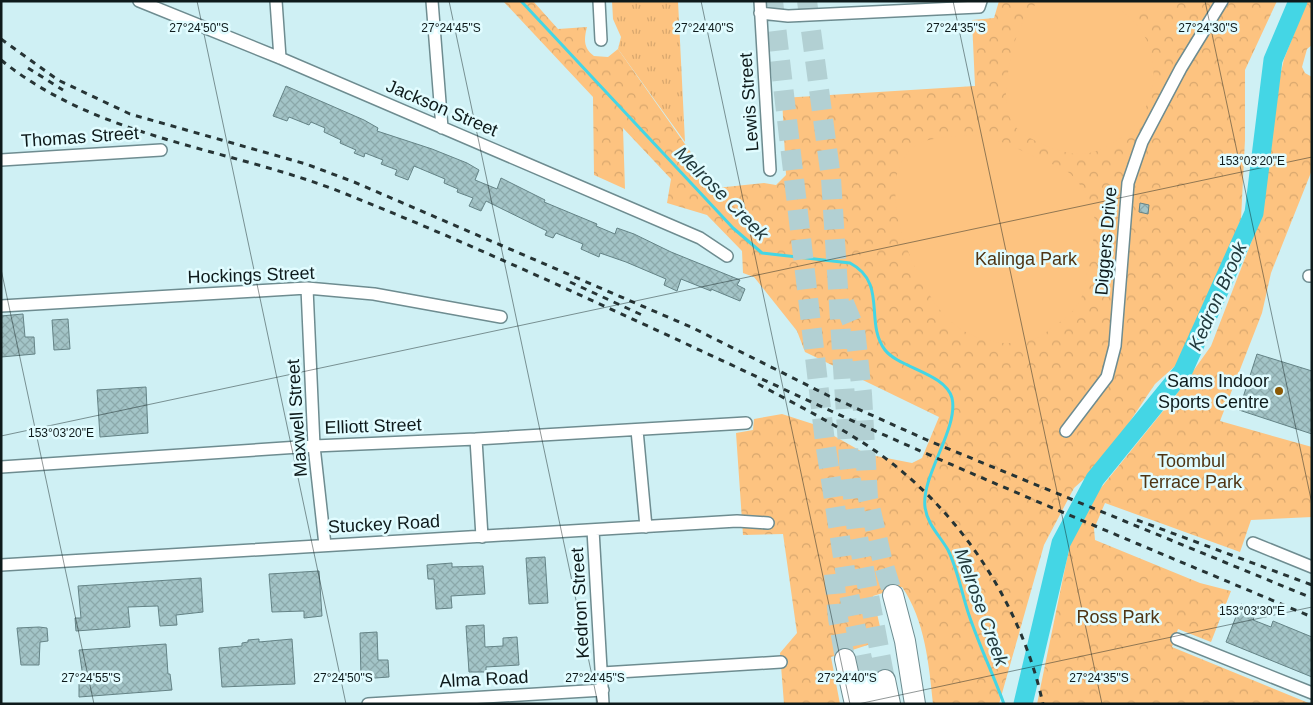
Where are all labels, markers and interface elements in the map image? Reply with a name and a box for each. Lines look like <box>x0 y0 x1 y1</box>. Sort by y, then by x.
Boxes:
text: 27°24'50"S <box>169 21 229 35</box>
text: 27°24'45"S <box>421 21 481 35</box>
text: 27°24'40"S <box>674 21 734 35</box>
text: 27°24'35"S <box>926 21 986 35</box>
text: 27°24'30"S <box>1178 21 1238 35</box>
street label: Lewis Street <box>736 52 762 152</box>
street label: Jackson Street <box>383 76 501 140</box>
street label: Thomas Street <box>20 123 140 151</box>
water label: Melrose Creek <box>671 142 774 246</box>
text: 153°03'20"E <box>1219 154 1285 168</box>
street label: Diggers Drive <box>1091 186 1121 296</box>
water label: Kedron Brook <box>1184 237 1251 354</box>
park label: Kalinga Park <box>975 249 1078 269</box>
street label: Hockings Street <box>187 263 315 287</box>
street label: Maxwell Street <box>283 358 311 478</box>
place label: Sams Indoor Sports Centre <box>1158 371 1269 412</box>
marker: Sams Indoor Sports Centre <box>1273 385 1285 397</box>
street label: Elliott Street <box>324 414 422 438</box>
text: 153°03'20"E <box>28 426 94 440</box>
park label: Toombul Terrace Park <box>1140 451 1243 492</box>
street label: Stuckey Road <box>328 511 440 537</box>
water label: Melrose Creek <box>951 546 1013 670</box>
street label: Kedron Street <box>567 547 593 659</box>
text: 153°03'30"E <box>1219 604 1285 618</box>
park label: Ross Park <box>1076 607 1161 627</box>
street label: Alma Road <box>439 667 529 691</box>
text: 27°24'55"S <box>61 671 121 685</box>
text: 27°24'50"S <box>313 671 373 685</box>
text: 27°24'45"S <box>565 671 625 685</box>
text: 27°24'40"S <box>817 671 877 685</box>
text: 27°24'35"S <box>1069 671 1129 685</box>

